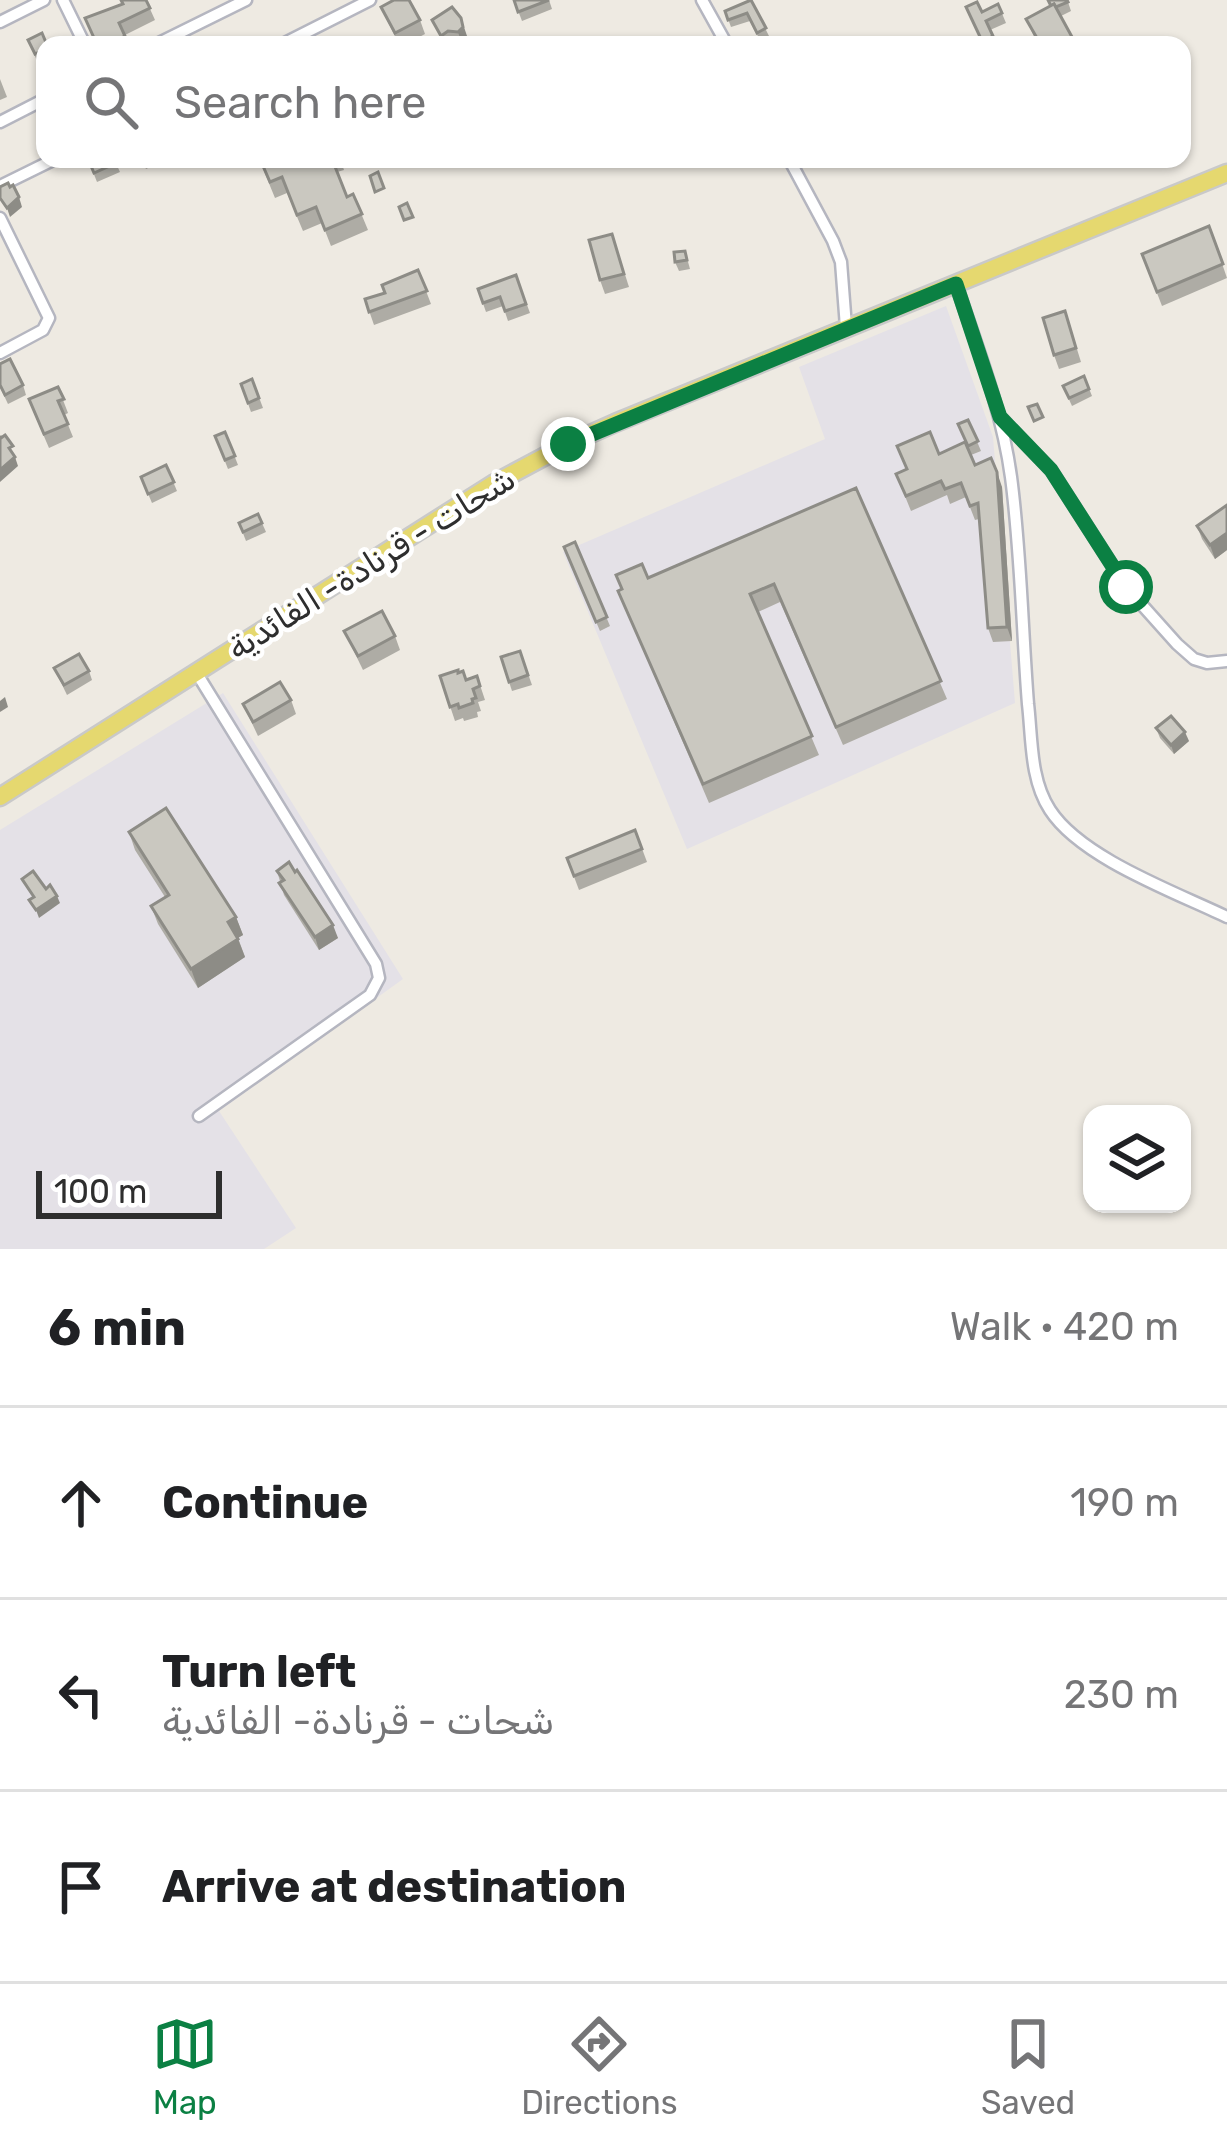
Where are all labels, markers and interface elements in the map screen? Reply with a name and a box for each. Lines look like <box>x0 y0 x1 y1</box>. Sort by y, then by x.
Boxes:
search box <box>36 36 1191 168</box>
icon: search <box>78 69 144 135</box>
text: Search here <box>174 76 426 129</box>
route end <box>541 417 595 471</box>
street label: شحات - قرنادة- الفائدية <box>220 458 523 668</box>
route start <box>1099 560 1153 614</box>
map controls <box>1083 1105 1191 1213</box>
button: layers <box>1083 1105 1191 1213</box>
scale bar <box>36 1165 222 1218</box>
text: 100 m <box>54 1172 147 1211</box>
text: 6 min <box>48 1297 186 1358</box>
text: Walk · 420 m <box>950 1304 1179 1350</box>
icon: ahead <box>48 1470 114 1536</box>
text: Continue <box>162 1476 368 1529</box>
text: 190 m <box>1070 1480 1179 1526</box>
text: Turn left <box>162 1645 356 1698</box>
icon: left <box>48 1662 114 1728</box>
text: 230 m <box>1064 1672 1179 1718</box>
text: شحات - قرنادة- الفائدية <box>162 1698 555 1744</box>
icon: arrive <box>48 1854 114 1920</box>
text: Arrive at destination <box>162 1860 627 1913</box>
tab: Map <box>152 2011 218 2122</box>
tab: Directions <box>521 2011 678 2122</box>
tab: Saved <box>981 2011 1075 2122</box>

